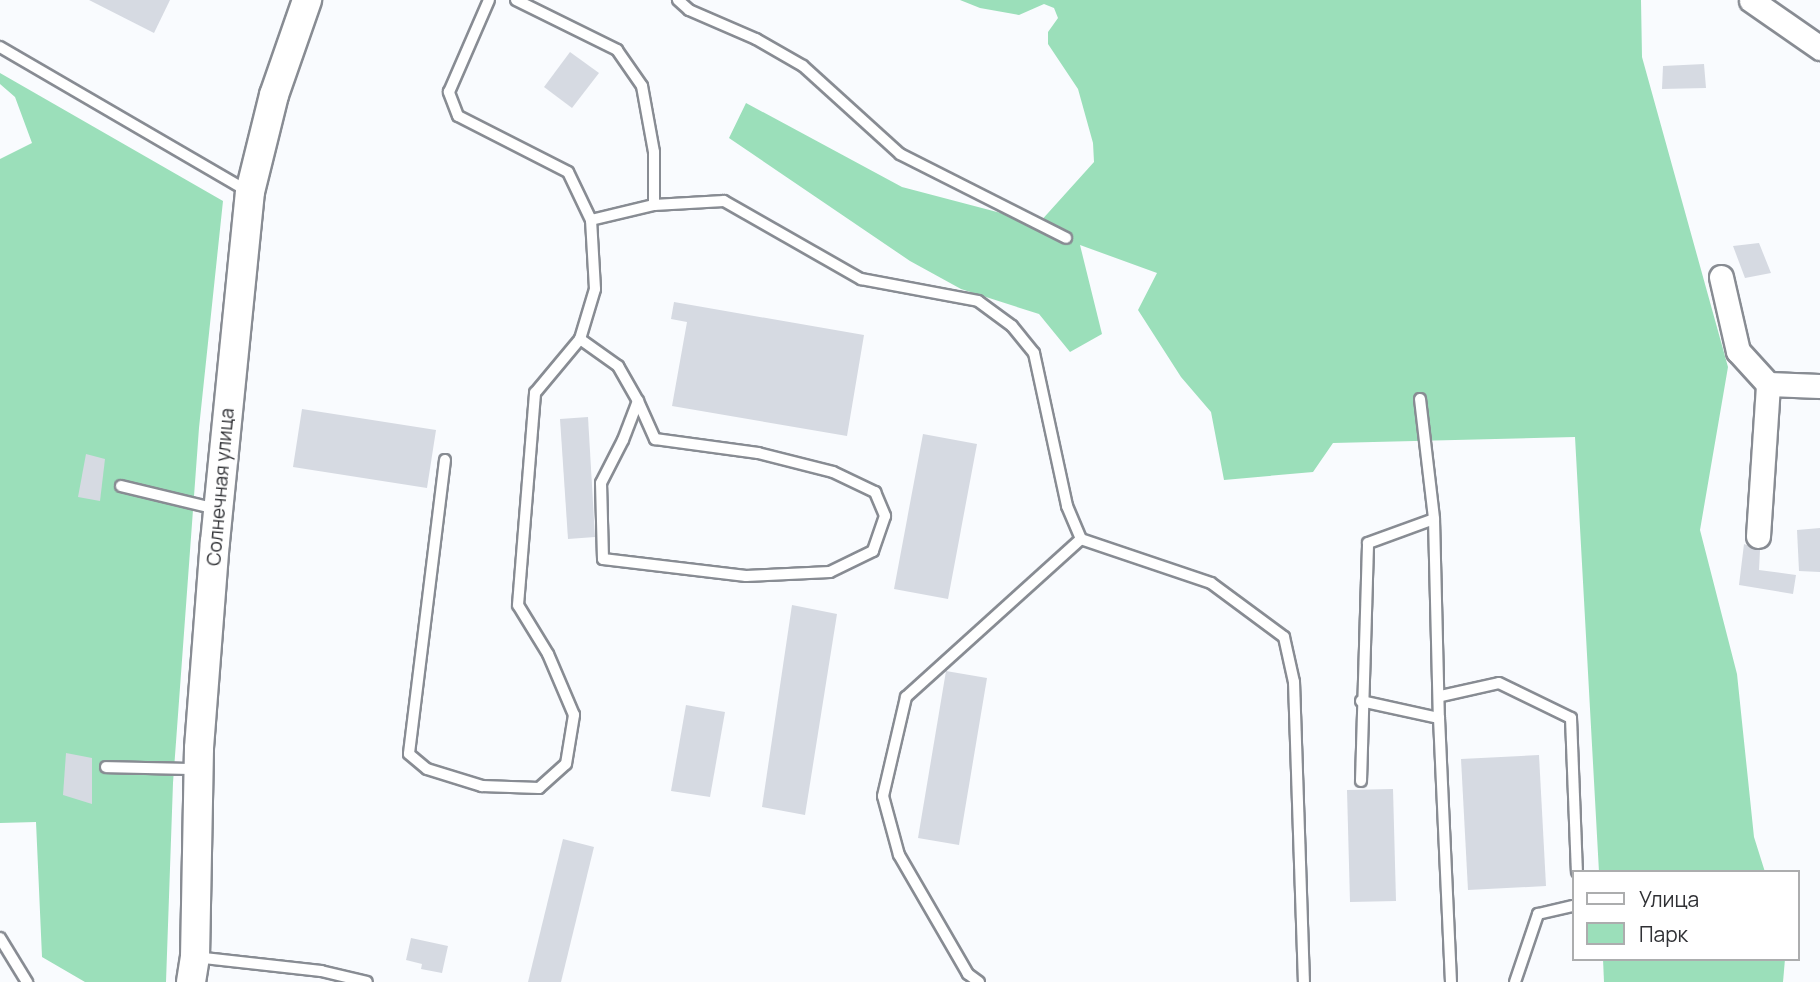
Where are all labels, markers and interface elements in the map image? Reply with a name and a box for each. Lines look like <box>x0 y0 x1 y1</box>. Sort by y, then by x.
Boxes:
street label: Солнечная улица <box>203 407 239 567</box>
legend <box>1572 870 1799 961</box>
text: Улица <box>1639 885 1699 913</box>
text: Парк <box>1639 920 1688 948</box>

